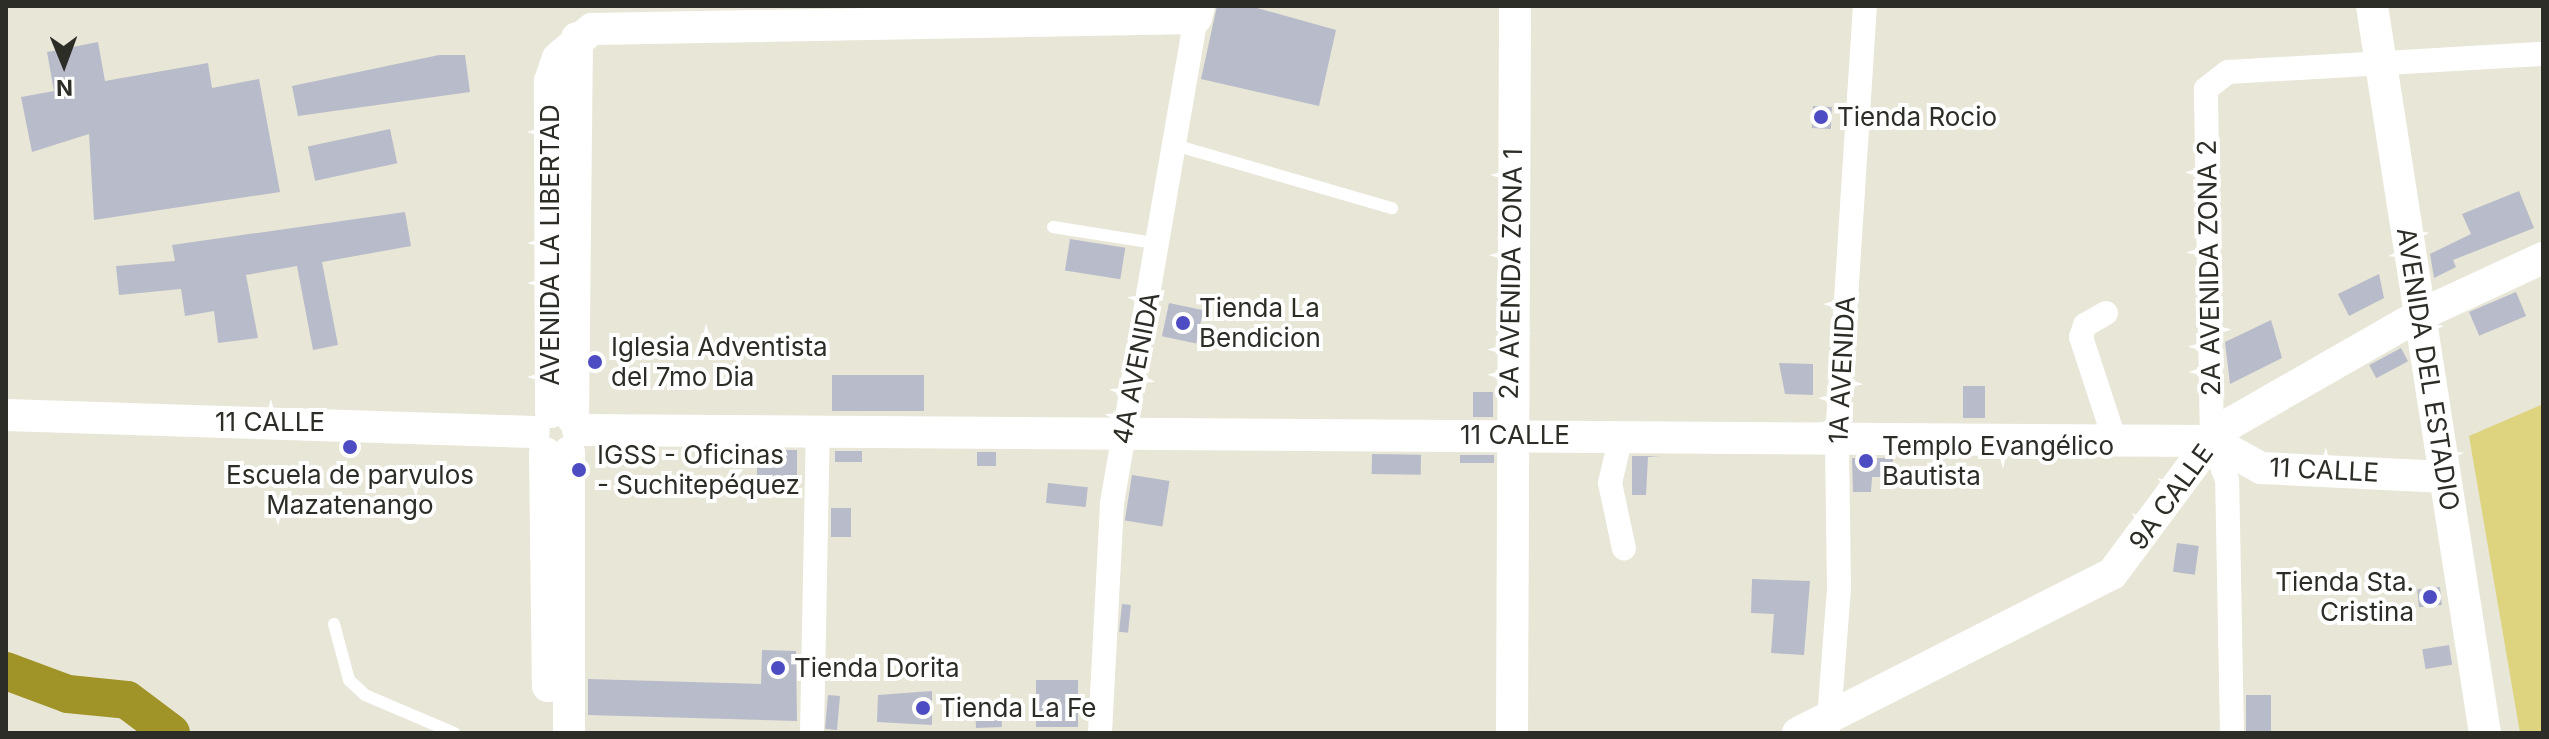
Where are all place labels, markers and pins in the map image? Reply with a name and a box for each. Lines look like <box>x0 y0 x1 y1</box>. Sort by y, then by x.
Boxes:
place label: Tienda Rocio <box>1837 101 1997 133</box>
marker: Tienda Rocio <box>1812 108 1830 126</box>
place label: Tienda La Bendicion <box>1199 292 1321 354</box>
marker: Tienda La Bendicion <box>1174 314 1192 332</box>
place label: Iglesia Adventista del 7mo Dia <box>611 331 828 392</box>
marker: Iglesia Adventista del 7mo Dia <box>586 353 604 371</box>
place label: Templo Evangélico Bautista <box>1882 430 2114 492</box>
marker: Escuela de parvulos Mazatenango <box>341 438 359 456</box>
place label: IGSS - Oficinas - Suchitepéquez <box>597 439 800 500</box>
marker: Templo Evangélico Bautista <box>1857 452 1875 470</box>
place label: Escuela de parvulos Mazatenango <box>226 459 474 520</box>
marker: IGSS - Oficinas - Suchitepéquez <box>568 459 590 481</box>
place label: Tienda Sta. Cristina <box>2275 566 2414 628</box>
marker: Tienda Sta. Cristina <box>2421 588 2439 606</box>
place label: Tienda Dorita <box>794 652 960 684</box>
marker: Tienda Dorita <box>769 659 787 677</box>
place label: Tienda La Fe <box>939 692 1097 724</box>
marker: Tienda La Fe <box>914 699 932 717</box>

